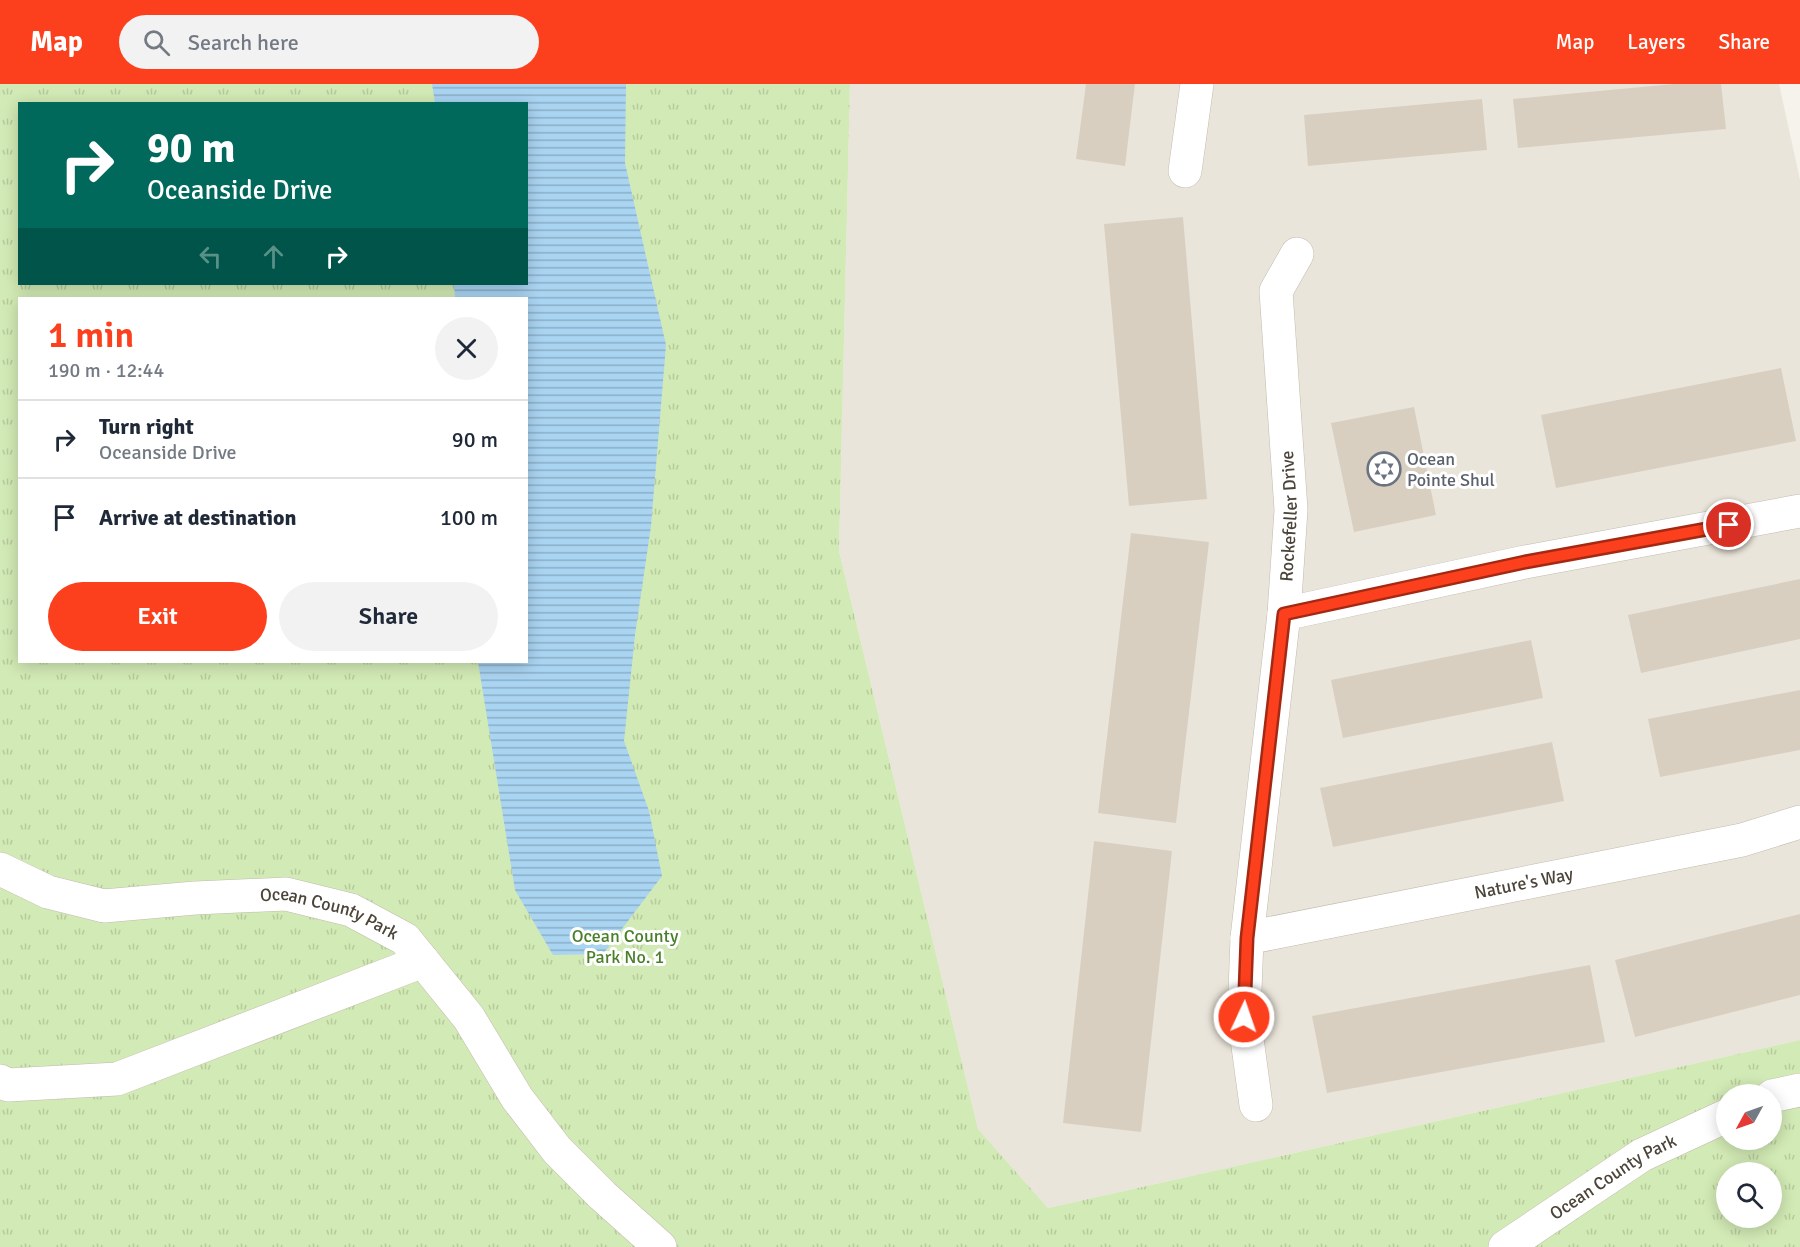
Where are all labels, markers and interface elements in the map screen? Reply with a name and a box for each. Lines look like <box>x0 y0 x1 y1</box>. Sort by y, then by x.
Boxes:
search box <box>119 15 539 69</box>
text: Map <box>30 25 83 59</box>
icon: search <box>140 26 173 59</box>
text: Search here <box>188 29 299 56</box>
text: Map <box>1556 29 1594 55</box>
text: Layers <box>1627 29 1685 55</box>
text: Share <box>1718 29 1770 55</box>
text: 90 m <box>147 123 236 174</box>
icon: right <box>48 126 126 204</box>
text: Oceanside Drive <box>147 174 333 207</box>
icon: left <box>194 240 227 273</box>
icon: ahead <box>257 240 290 273</box>
icon: right <box>320 240 353 273</box>
text: 1 min <box>48 313 134 358</box>
button: close <box>435 317 498 380</box>
text: 190 m · 12:44 <box>48 358 164 383</box>
text: Turn right <box>99 413 194 440</box>
icon: right <box>48 423 81 456</box>
text: 90 m <box>452 426 498 453</box>
text: Oceanside Drive <box>99 440 236 465</box>
place label: Ocean Pointe Shul <box>1407 448 1495 491</box>
street label: Rockefeller Drive <box>1275 450 1302 582</box>
synagogue icon: Ocean Pointe Shul <box>1366 451 1402 487</box>
pin <box>1703 499 1754 550</box>
icon: arrive <box>48 501 81 534</box>
text: Arrive at destination <box>99 504 296 531</box>
text: 100 m <box>440 504 498 531</box>
icon: arrive <box>1712 508 1745 541</box>
button: Exit <box>48 582 267 651</box>
button: Share <box>279 582 498 651</box>
street label: Nature's Way <box>1472 863 1575 904</box>
street label: Ocean County Park <box>259 883 402 944</box>
park label: Ocean County Park No. 1 <box>572 925 679 968</box>
position arrow <box>1212 985 1276 1049</box>
north arrow <box>1716 1084 1782 1150</box>
map controls <box>1716 1084 1782 1228</box>
street label: Ocean County Park <box>1546 1130 1680 1225</box>
button: search <box>1716 1162 1782 1228</box>

